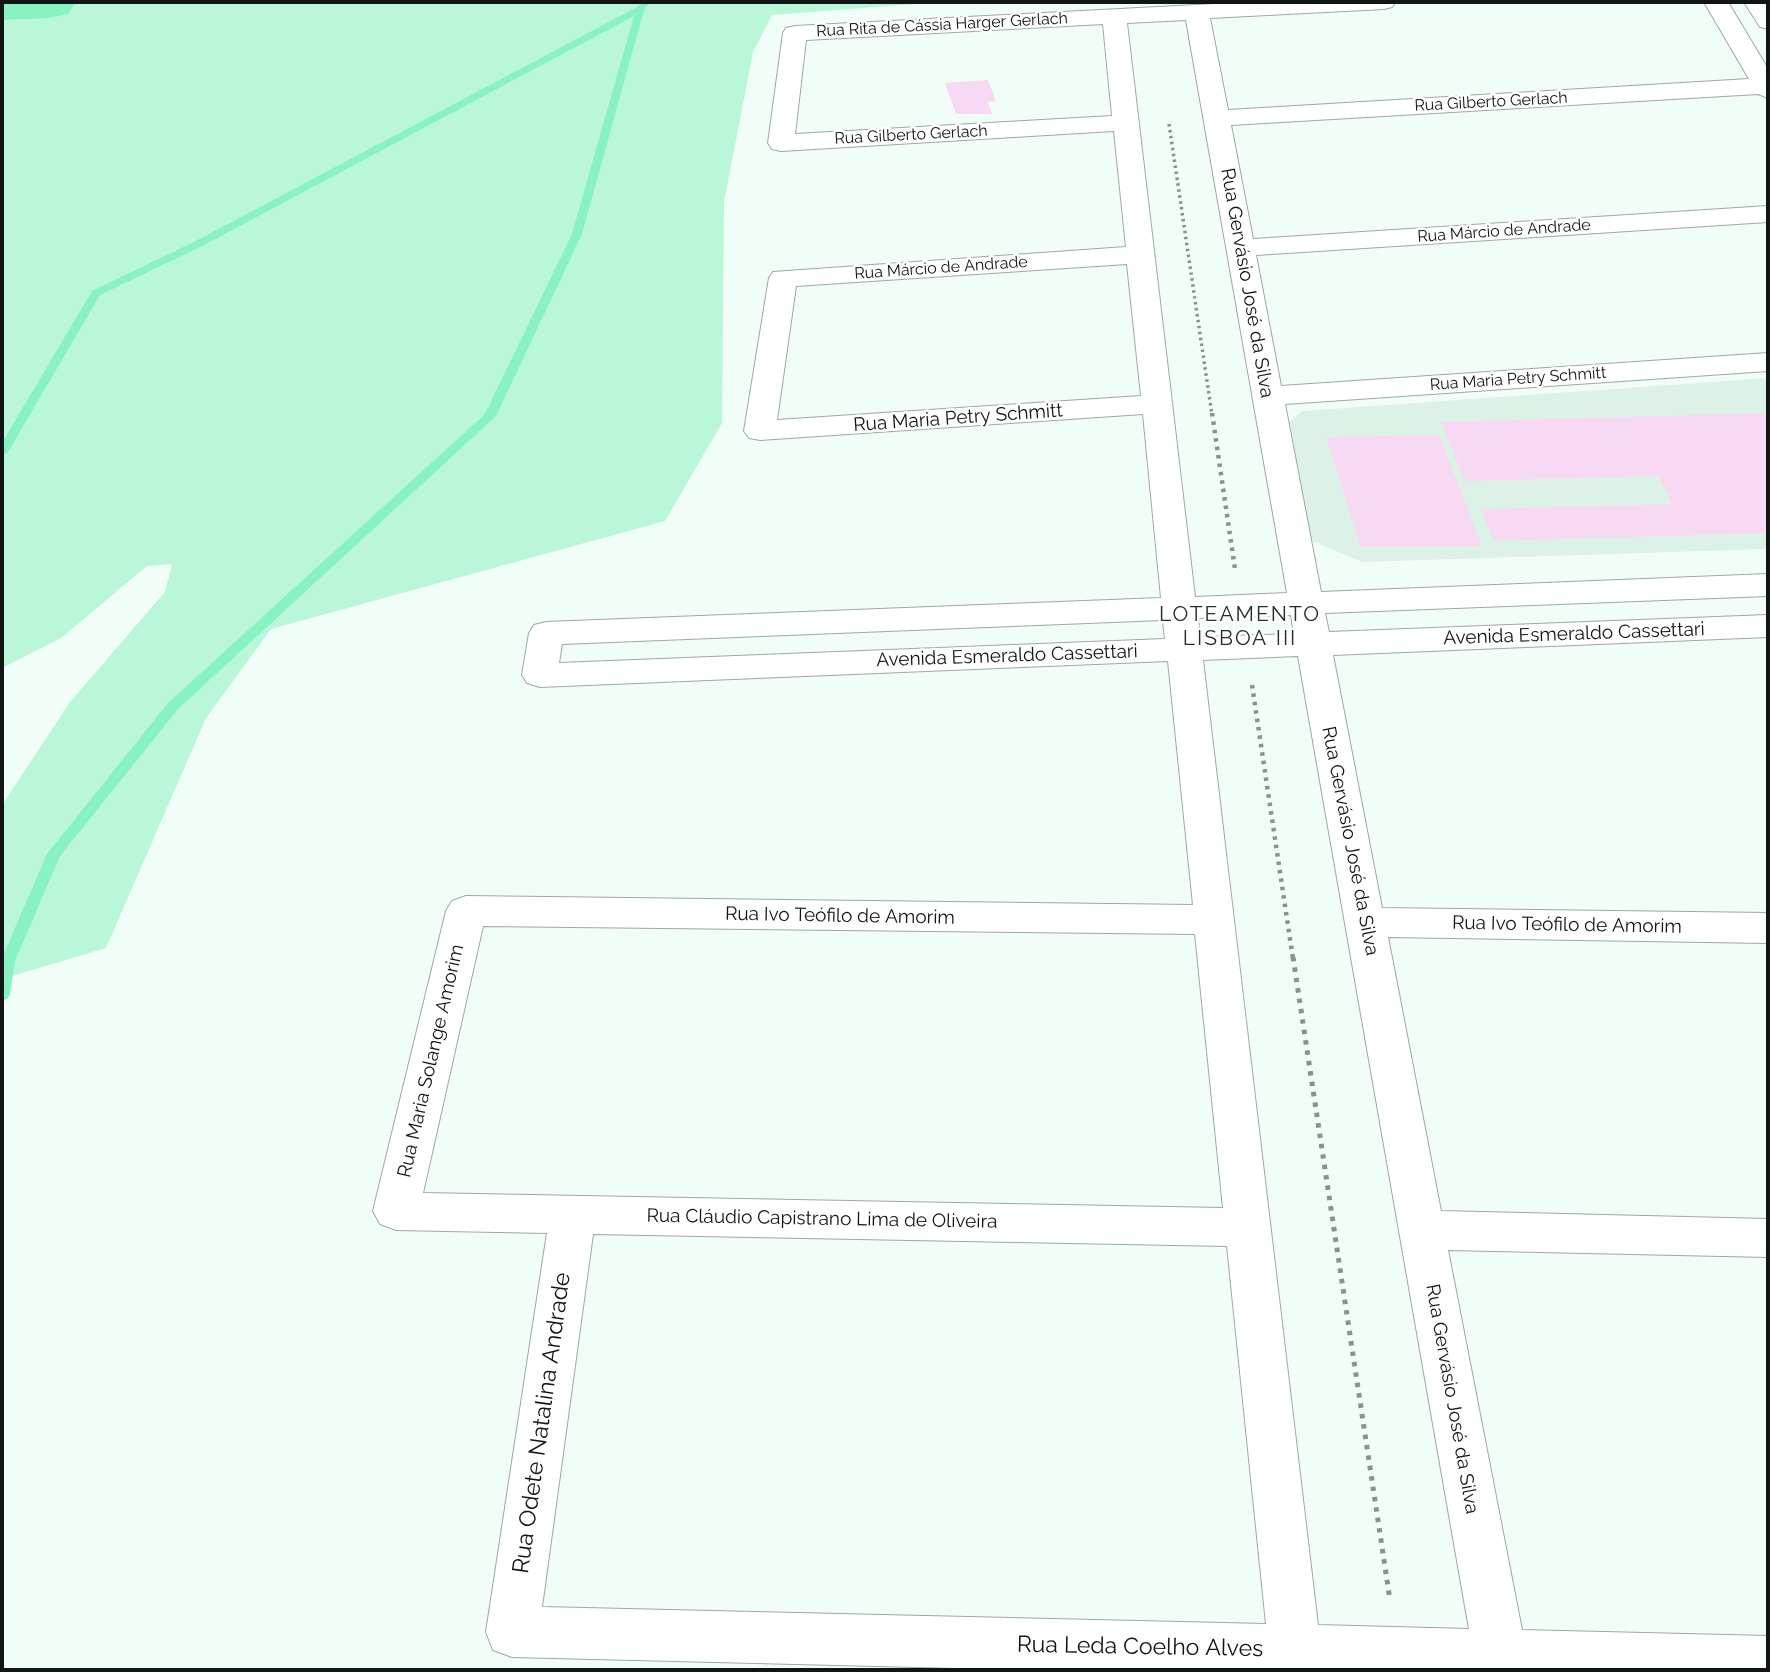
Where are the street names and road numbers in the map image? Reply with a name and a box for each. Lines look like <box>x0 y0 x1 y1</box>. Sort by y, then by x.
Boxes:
street label: Rua Rita de Cássia Harger Gerlach <box>816 9 1068 41</box>
street label: Rua Gilberto Gerlach <box>1414 88 1568 116</box>
street label: Rua Gilberto Gerlach <box>834 121 988 149</box>
street label: Rua Gervásio José da Silva <box>1216 166 1278 400</box>
street label: Rua Márcio de Andrade <box>1417 215 1591 247</box>
street label: Rua Márcio de Andrade <box>854 252 1028 284</box>
street label: Rua Maria Petry Schmitt <box>1429 363 1607 395</box>
street label: Rua Maria Petry Schmitt <box>852 399 1064 437</box>
street label: Avenida Esmeraldo Cassettari <box>1443 618 1705 650</box>
street label: Avenida Esmeraldo Cassettari <box>876 640 1138 672</box>
street label: Rua Gervásio José da Silva <box>1317 724 1383 958</box>
street label: Rua Ivo Teófilo de Amorim <box>725 903 955 929</box>
street label: Rua Ivo Teófilo de Amorim <box>1452 912 1682 938</box>
street label: Rua Maria Solange Amorim <box>393 942 469 1180</box>
street label: Rua Cláudio Capistrano Lima de Oliveira <box>646 1205 998 1233</box>
street label: Rua Odete Natalina Andrade <box>507 1271 577 1575</box>
street label: Rua Gervásio José da Silva <box>1421 1282 1483 1516</box>
street label: Rua Leda Coelho Alves <box>1017 1631 1263 1663</box>

